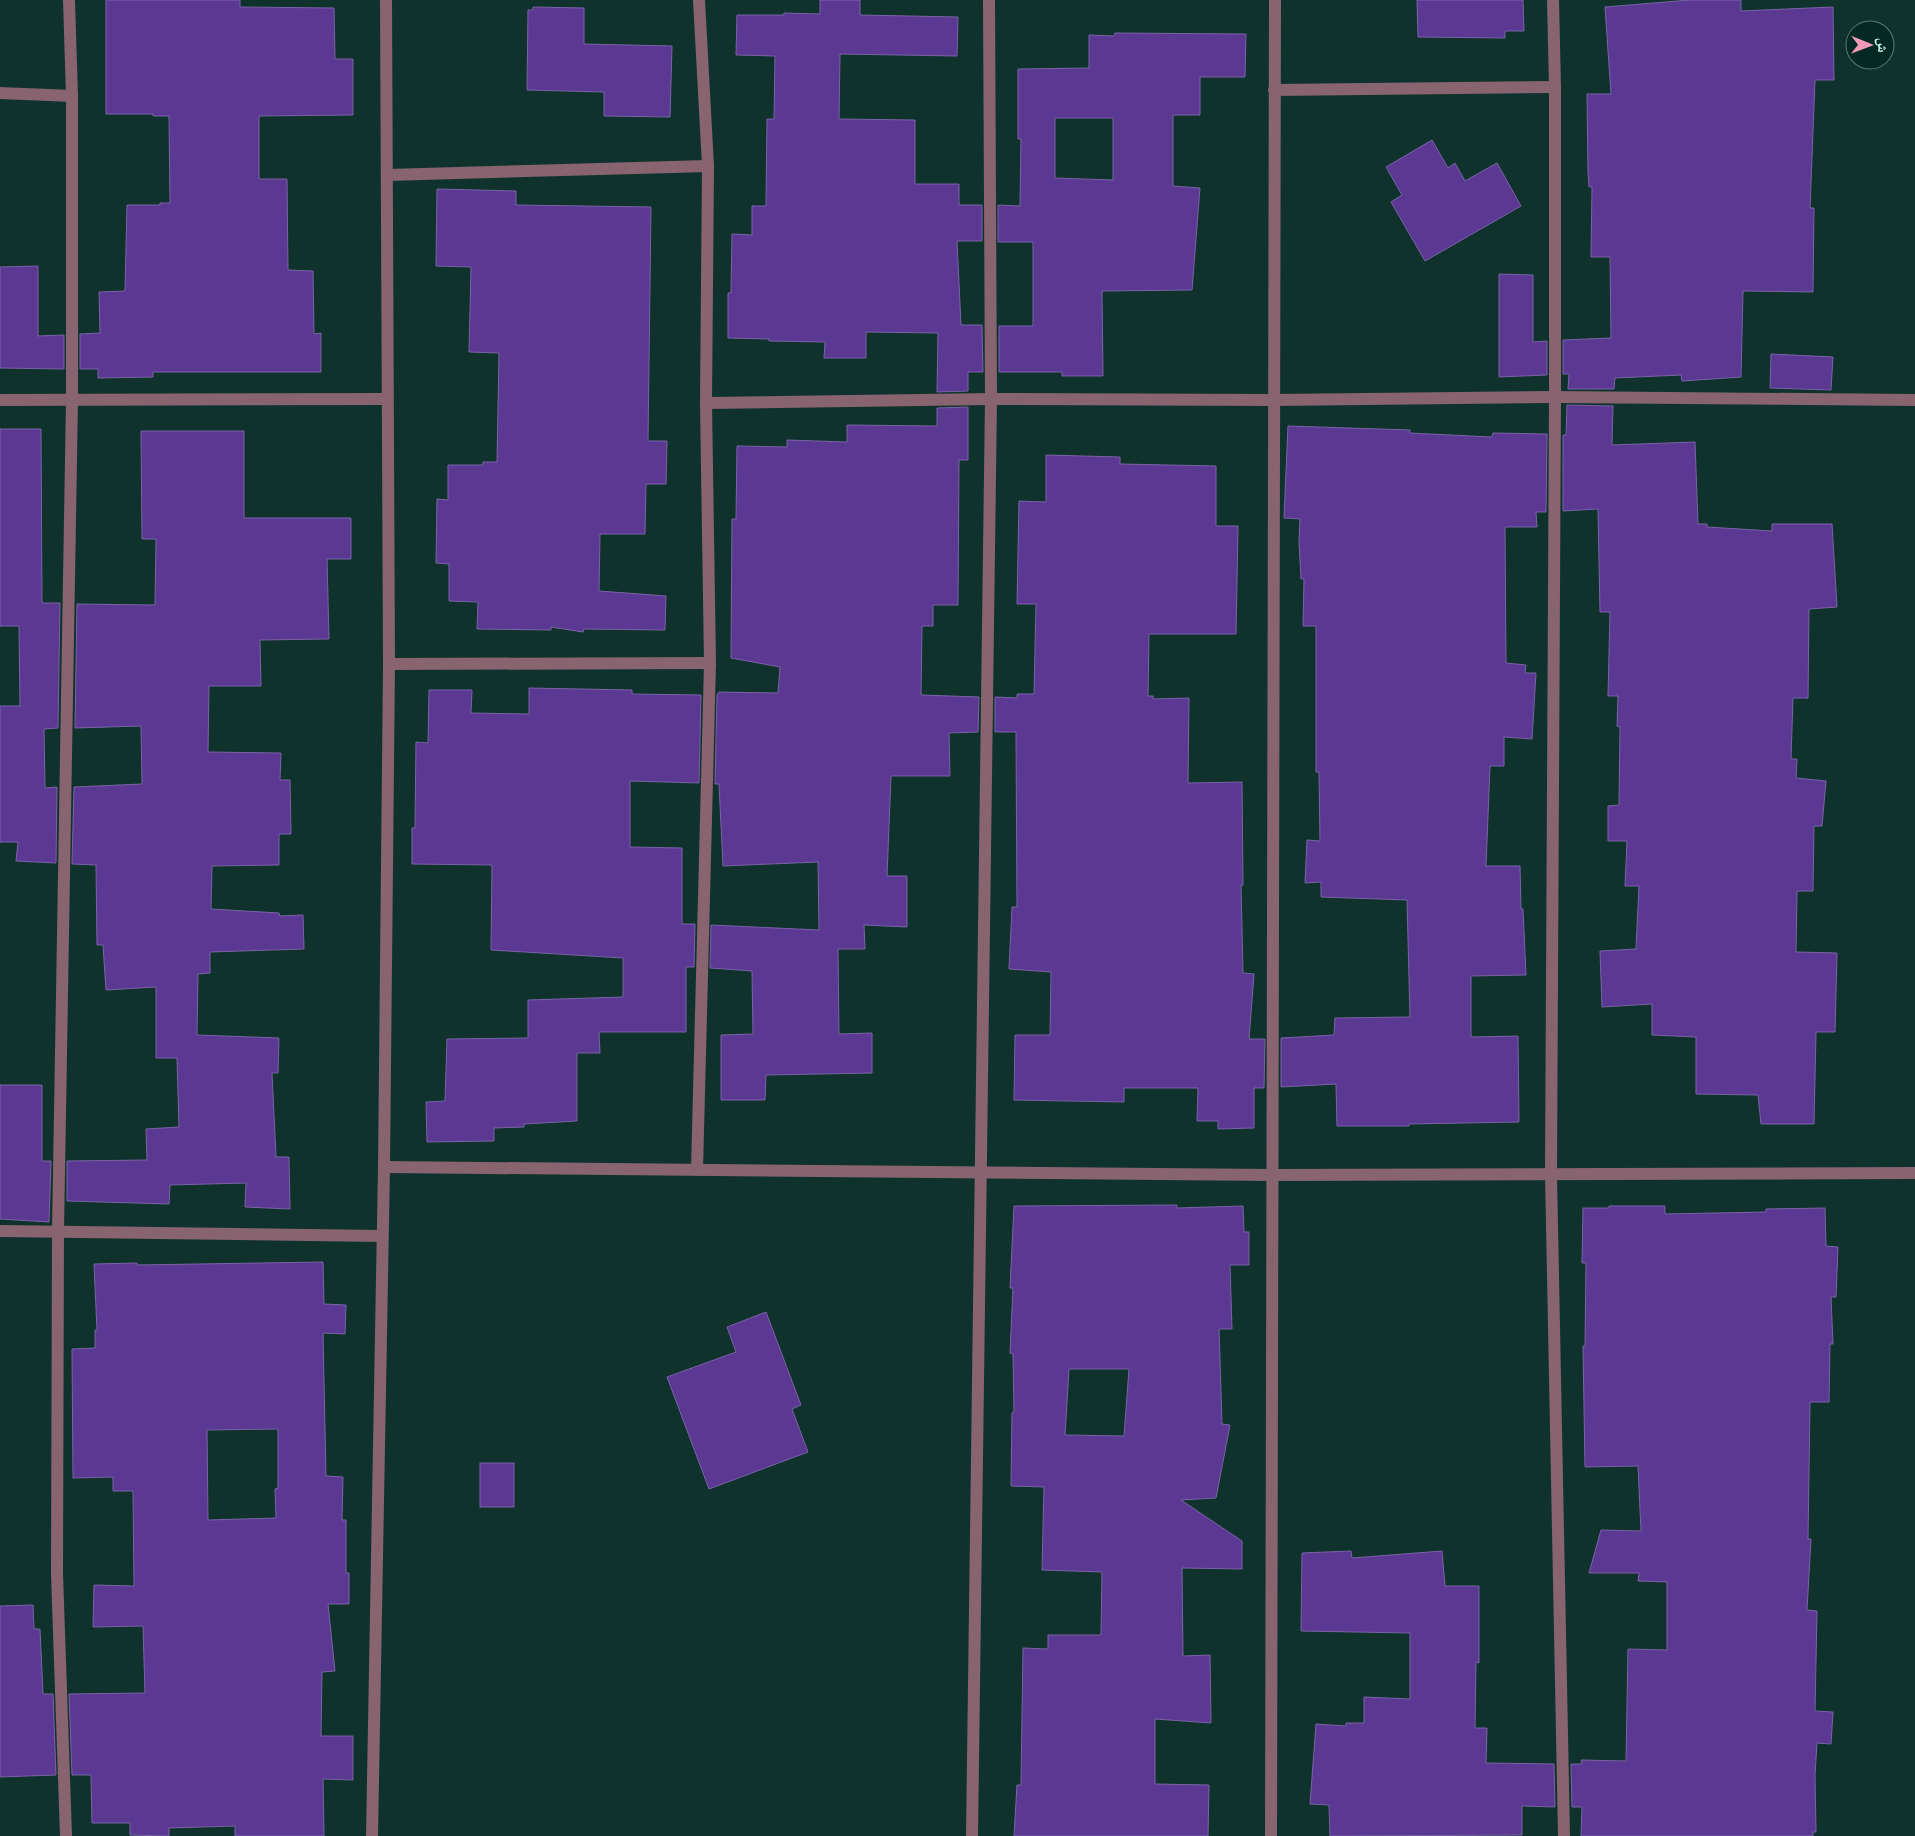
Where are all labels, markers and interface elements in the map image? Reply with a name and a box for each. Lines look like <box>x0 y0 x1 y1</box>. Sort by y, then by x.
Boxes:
north arrow <box>1845 20 1895 70</box>
text: ش <box>1874 38 1892 53</box>

